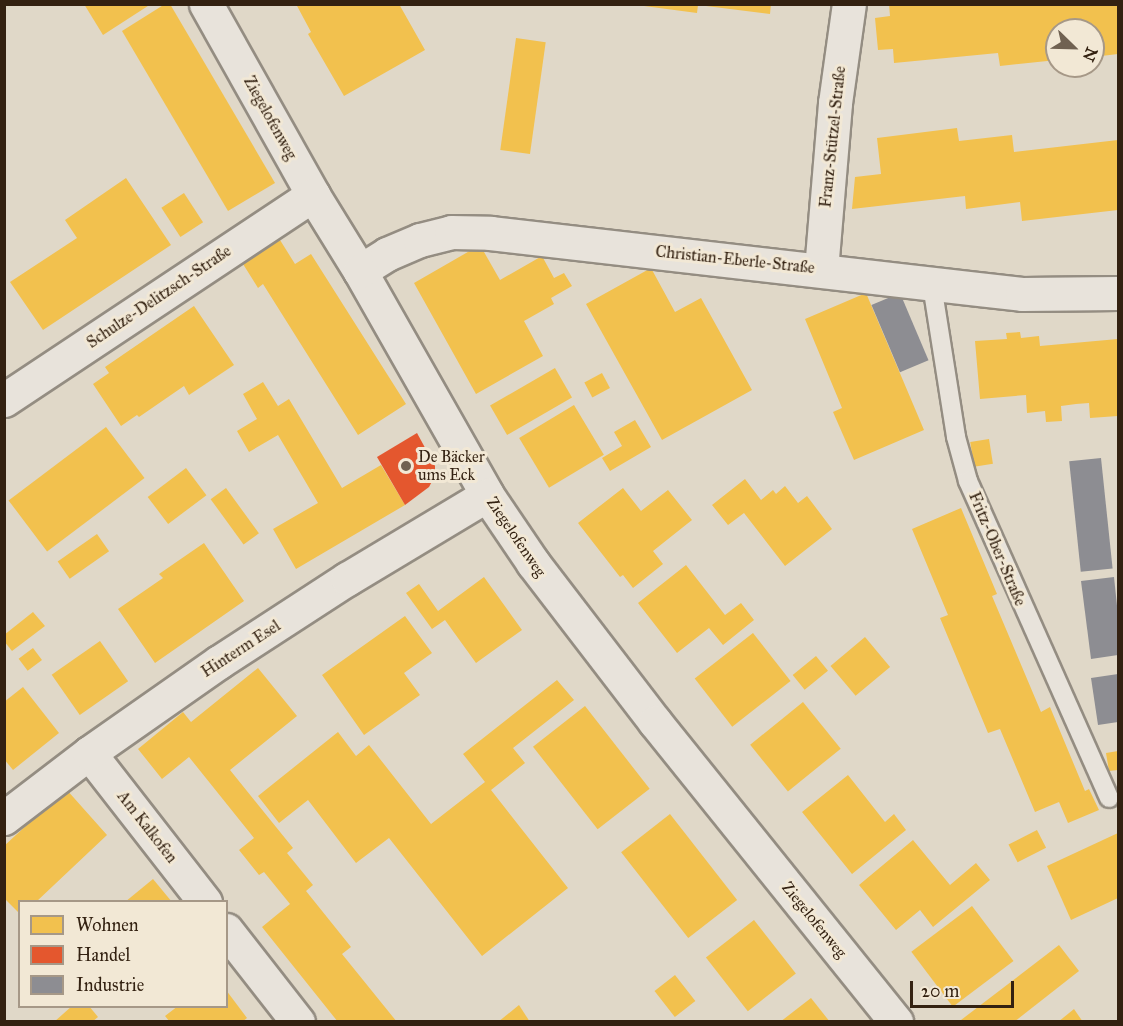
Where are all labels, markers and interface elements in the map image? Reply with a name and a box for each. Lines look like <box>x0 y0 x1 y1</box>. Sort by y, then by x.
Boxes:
north arrow <box>1045 18 1105 78</box>
text: N <box>1079 44 1102 64</box>
street label: Franz-Stützel-Straße <box>816 65 850 209</box>
street label: Ziegelofenweg <box>239 73 301 163</box>
street label: Schulze-Delitzsch-Straße <box>83 242 235 352</box>
street label: Christian-Eberle-Straße <box>654 242 816 278</box>
place label: De Bäcker ums Eck <box>418 447 485 485</box>
marker: De Bäcker ums Eck <box>399 459 413 473</box>
street label: Fritz-Ober-Straße <box>964 489 1030 609</box>
street label: Ziegelofenweg <box>482 493 550 581</box>
street label: Hinterm Esel <box>198 616 284 682</box>
street label: Am Kalkofen <box>113 787 181 867</box>
street label: Ziegelofenweg <box>777 878 851 962</box>
legend <box>18 900 228 1008</box>
text: Wohnen <box>76 914 138 936</box>
text: Handel <box>76 944 130 966</box>
scale bar <box>913 969 1016 1007</box>
text: Industrie <box>76 974 144 996</box>
text: 20 m <box>921 980 959 1002</box>

